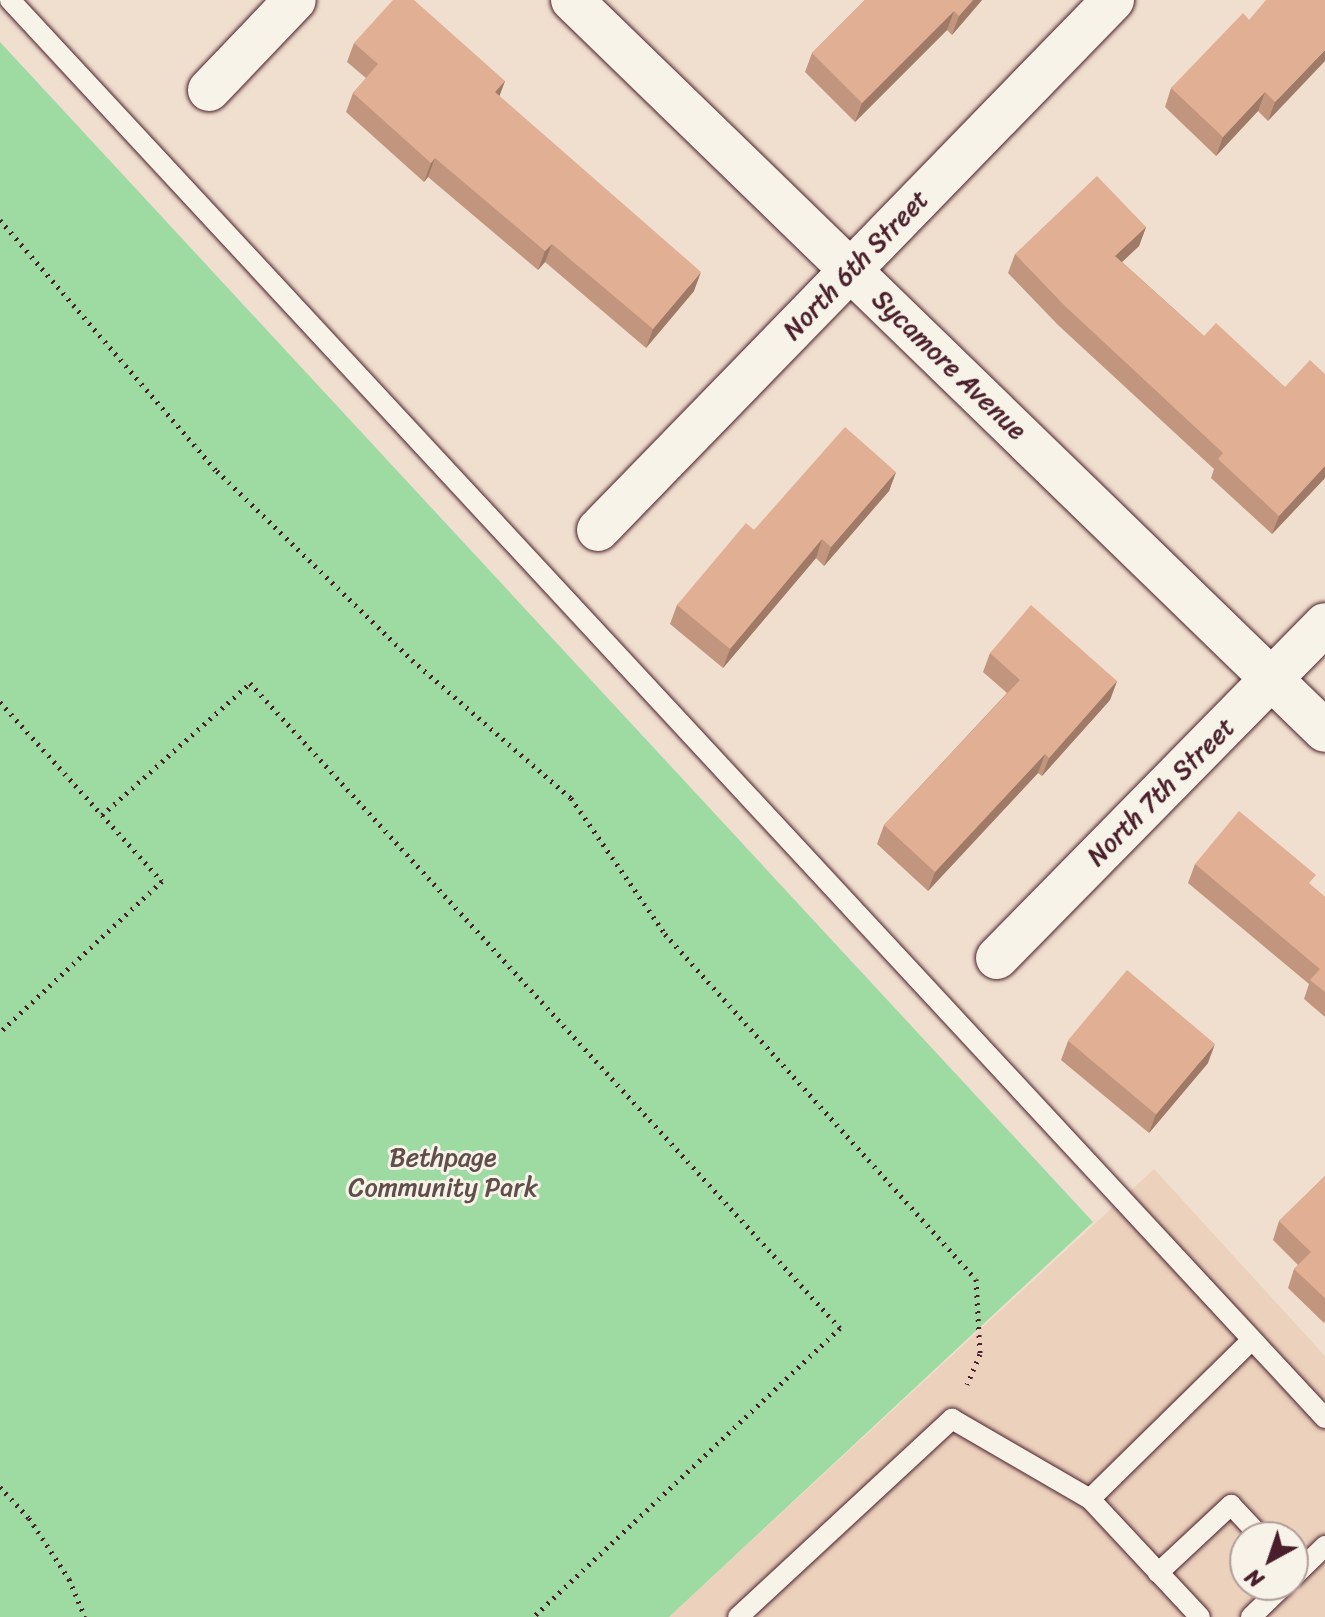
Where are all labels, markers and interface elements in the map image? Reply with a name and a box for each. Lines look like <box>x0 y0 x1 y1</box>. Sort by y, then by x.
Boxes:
street label: North 6th Street <box>777 184 935 346</box>
street label: Sycamore Avenue <box>866 284 1032 446</box>
street label: North 7th Street <box>1081 712 1241 872</box>
park label: Bethpage Community Park <box>348 1142 538 1204</box>
north arrow <box>1229 1521 1309 1601</box>
text: N <box>1236 1558 1273 1598</box>

